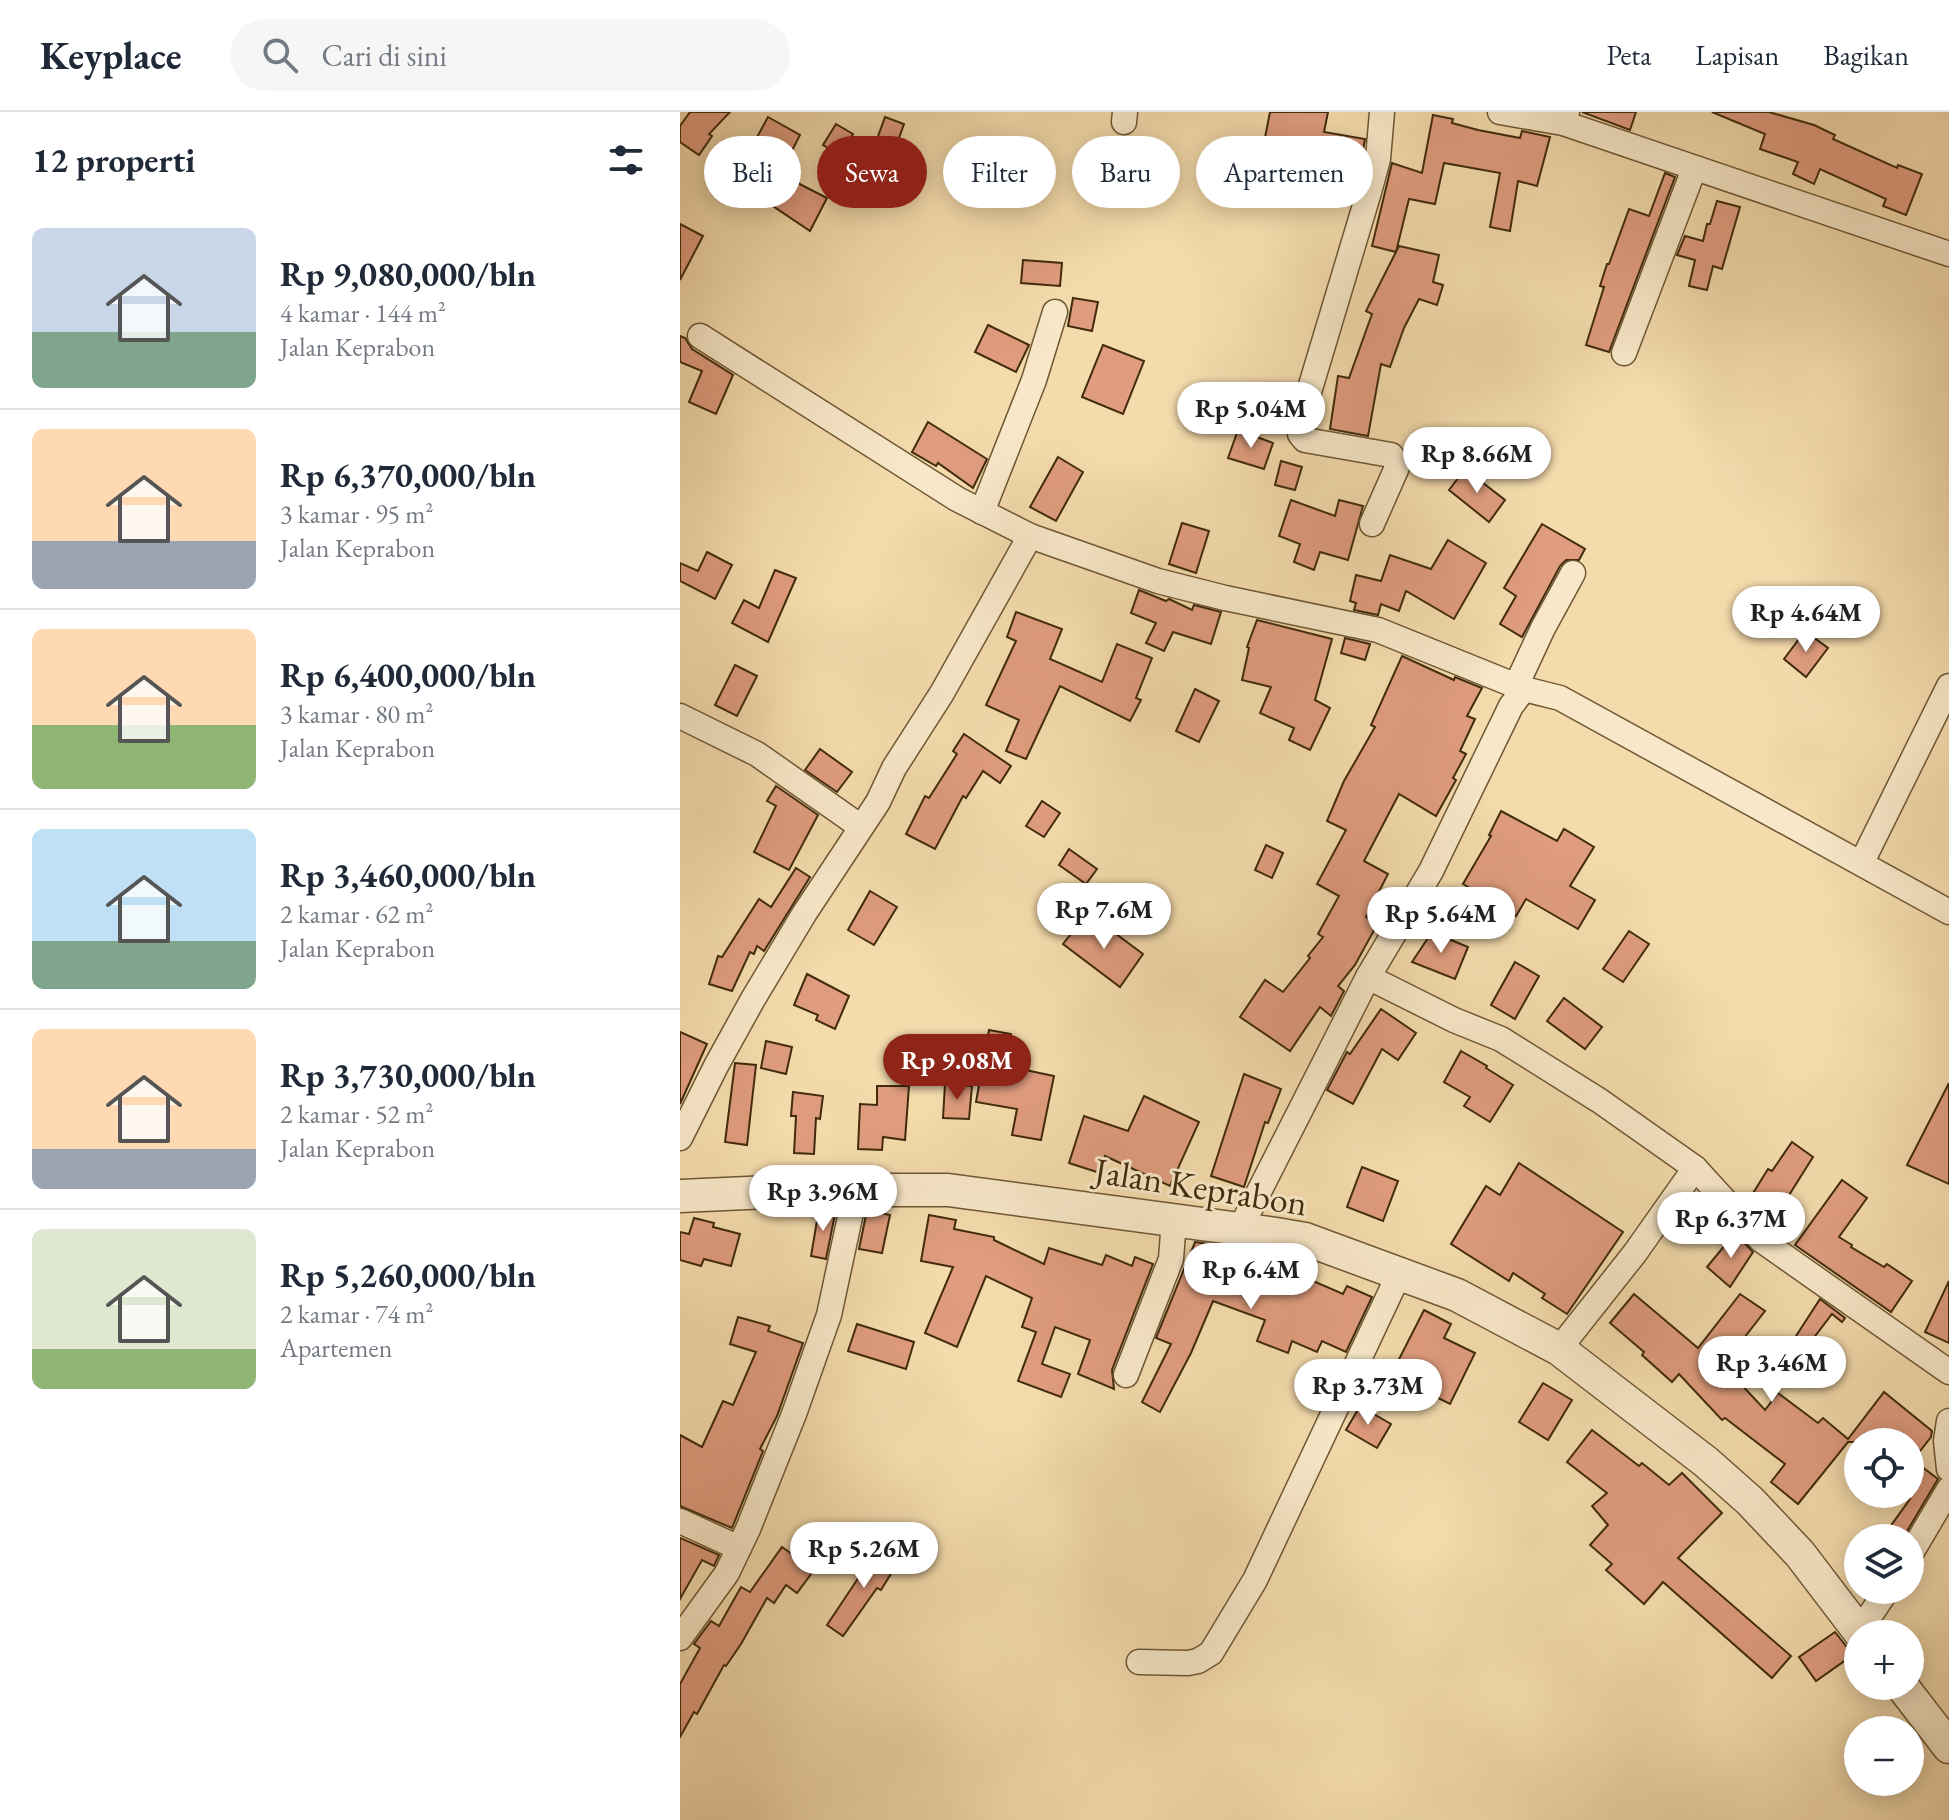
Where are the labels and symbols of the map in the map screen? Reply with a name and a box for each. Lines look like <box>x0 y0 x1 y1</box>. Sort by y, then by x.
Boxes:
pin: Rp 5.04M <box>1168 382 1334 450</box>
pin: Rp 8.66M <box>1394 427 1560 495</box>
pin: Rp 4.64M <box>1723 586 1889 654</box>
pin: Rp 7.6M <box>1030 883 1178 951</box>
pin: Rp 5.64M <box>1358 887 1524 955</box>
pin: Rp 9.08M <box>874 1034 1040 1102</box>
street label: Jalan Keprabon <box>1088 1146 1311 1227</box>
pin: Rp 3.96M <box>740 1165 906 1233</box>
pin: Rp 6.37M <box>1648 1192 1814 1260</box>
pin: Rp 6.4M <box>1177 1243 1325 1311</box>
pin: Rp 3.46M <box>1689 1336 1855 1404</box>
pin: Rp 3.73M <box>1285 1359 1451 1427</box>
pin: Rp 5.26M <box>781 1522 947 1590</box>

